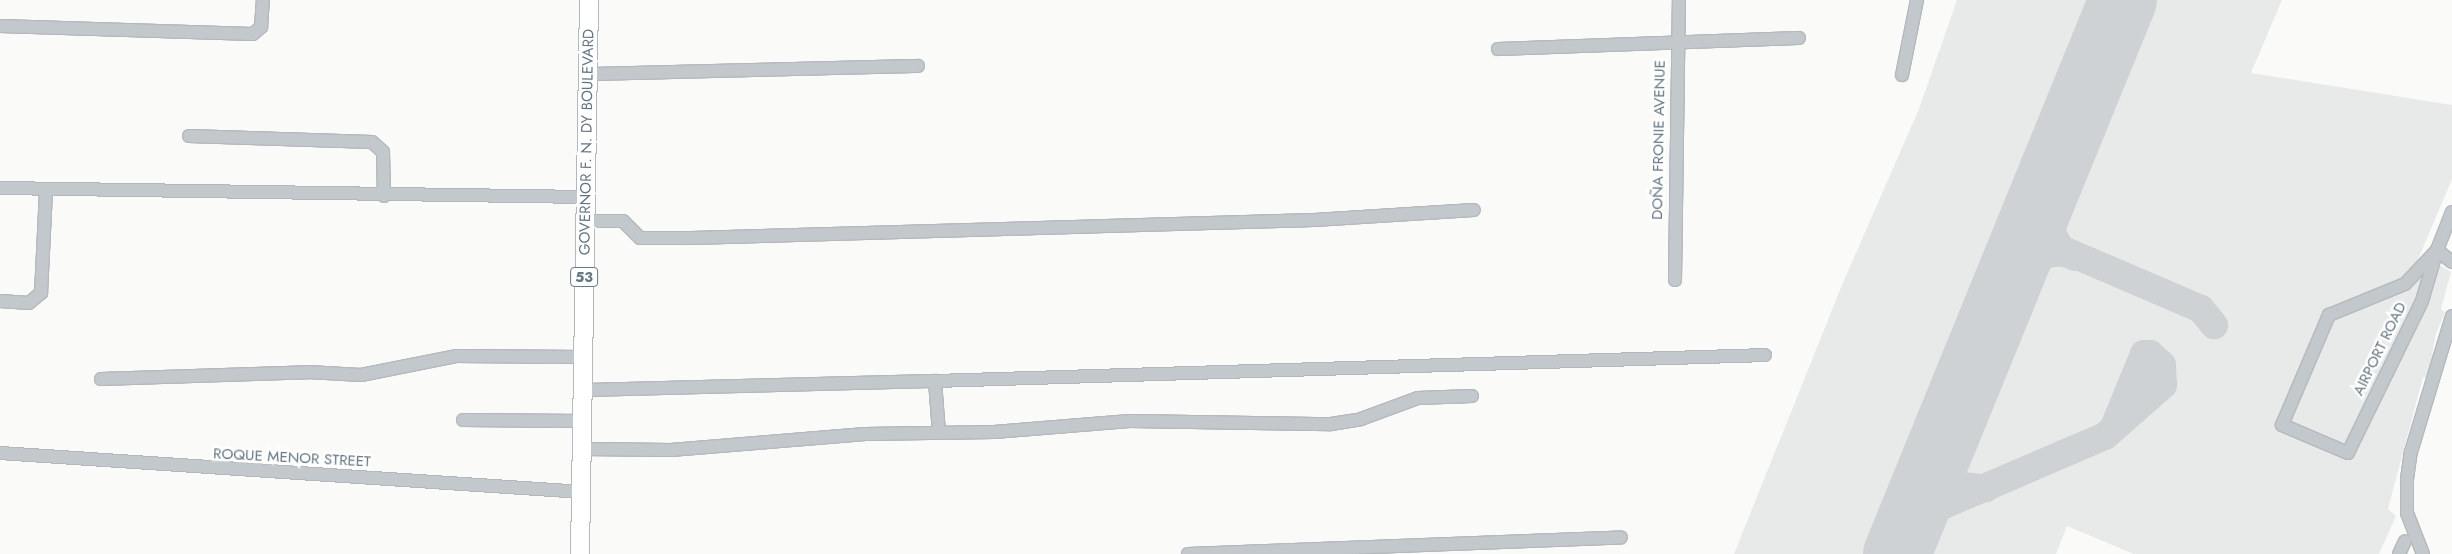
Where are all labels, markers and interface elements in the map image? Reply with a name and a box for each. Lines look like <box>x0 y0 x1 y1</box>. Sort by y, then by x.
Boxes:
street label: GOVERNOR F. N. DY BOULEVARD <box>576 29 598 255</box>
street label: DOÑA FRONIE AVENUE <box>1649 60 1669 220</box>
road number: 53 <box>569 266 599 288</box>
street label: AIRPORT ROAD <box>2350 299 2410 399</box>
street label: ROQUE MENOR STREET <box>213 445 371 471</box>

